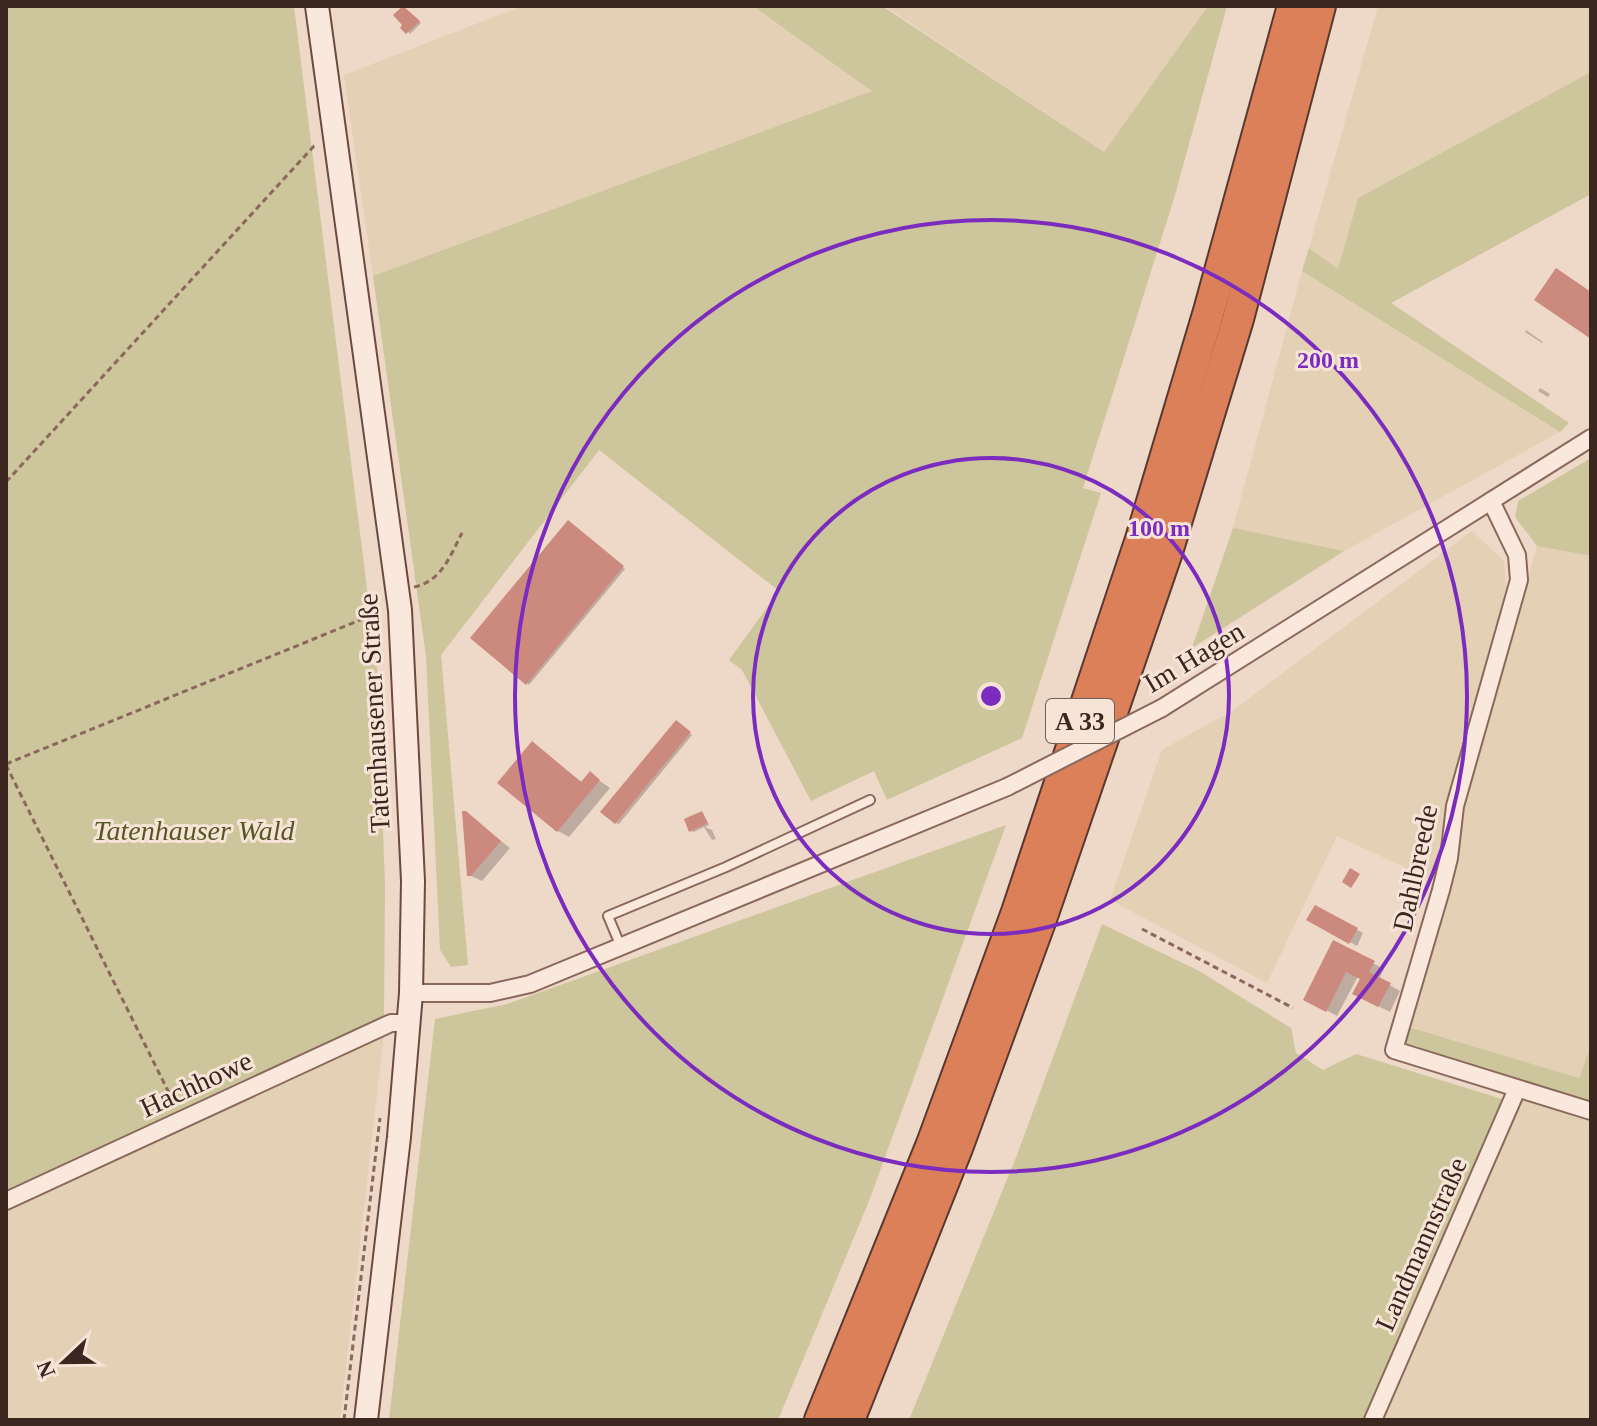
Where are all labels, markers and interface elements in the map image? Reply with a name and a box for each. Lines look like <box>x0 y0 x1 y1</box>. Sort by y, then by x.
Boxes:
text: 200 m <box>1297 347 1359 373</box>
text: 100 m <box>1128 515 1190 541</box>
street label: Tatenhausener Straße <box>352 592 396 834</box>
street label: Im Hagen <box>1138 615 1250 699</box>
centre of rings <box>977 682 1005 710</box>
road number: A 33 <box>1046 699 1114 743</box>
street label: Dahlbreede <box>1386 802 1444 934</box>
park label: Tatenhauser Wald <box>94 815 295 846</box>
street label: Hachhowe <box>135 1045 257 1123</box>
street label: Landmannstraße <box>1369 1152 1473 1336</box>
north arrow <box>24 1322 104 1402</box>
text: N <box>31 1357 60 1381</box>

